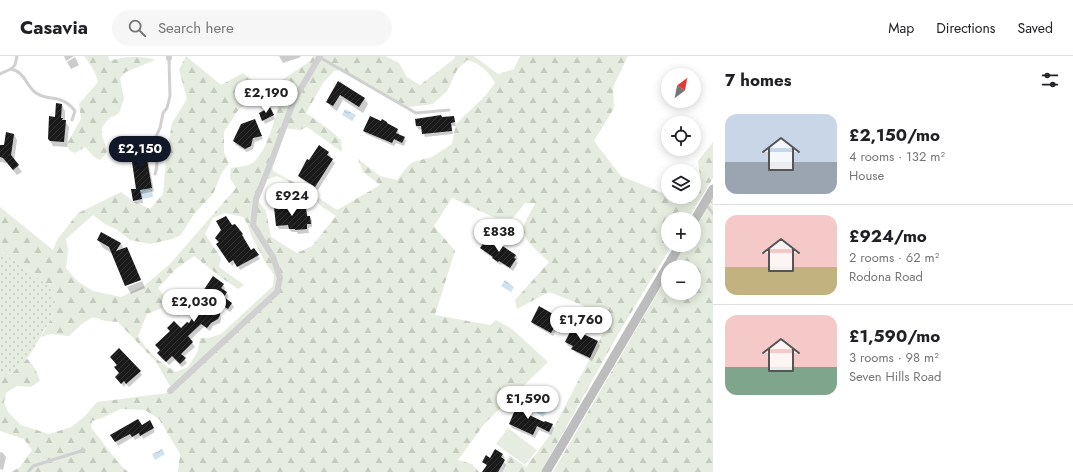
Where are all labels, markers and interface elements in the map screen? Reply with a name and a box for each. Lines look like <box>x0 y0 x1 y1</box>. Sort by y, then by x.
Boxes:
search box <box>112 10 392 46</box>
text: Casavia <box>20 14 88 41</box>
icon: search <box>126 17 148 39</box>
text: Search here <box>158 17 234 39</box>
text: Map <box>888 18 914 38</box>
text: Directions <box>936 18 996 38</box>
text: Saved <box>1018 18 1053 38</box>
north arrow <box>661 68 701 108</box>
map controls <box>661 68 701 300</box>
text: 7 homes <box>725 68 792 92</box>
icon: filters <box>1039 69 1061 91</box>
pin: £2,190 <box>233 80 299 114</box>
text: £2,190 <box>244 83 288 102</box>
button: locate <box>661 116 701 156</box>
text: £2,150/mo <box>849 123 940 147</box>
icon: home <box>757 130 805 178</box>
pin: £2,150 <box>107 136 173 170</box>
text: £2,150 <box>118 139 162 158</box>
text: 4 rooms · 132 m² <box>849 147 945 166</box>
button: layers <box>661 164 701 204</box>
text: House <box>849 166 884 185</box>
pin: £924 <box>268 183 316 217</box>
text: £924 <box>275 186 309 205</box>
button: + <box>661 212 701 252</box>
pin: £838 <box>475 219 523 253</box>
text: £838 <box>483 222 515 241</box>
text: £924/mo <box>849 224 927 248</box>
icon: home <box>757 231 805 279</box>
text: 2 rooms · 62 m² <box>849 248 939 267</box>
button: − <box>661 260 701 300</box>
text: Rodona Road <box>849 267 923 286</box>
pin: £2,030 <box>161 289 227 323</box>
text: £2,030 <box>171 292 217 311</box>
pin: £1,760 <box>548 307 614 341</box>
text: £1,760 <box>559 310 603 329</box>
text: £1,590/mo <box>849 324 940 348</box>
icon: home <box>757 331 805 379</box>
text: 3 rooms · 98 m² <box>849 348 939 367</box>
text: Seven Hills Road <box>849 367 941 386</box>
pin: £1,590 <box>495 386 561 420</box>
text: £1,590 <box>506 389 550 408</box>

